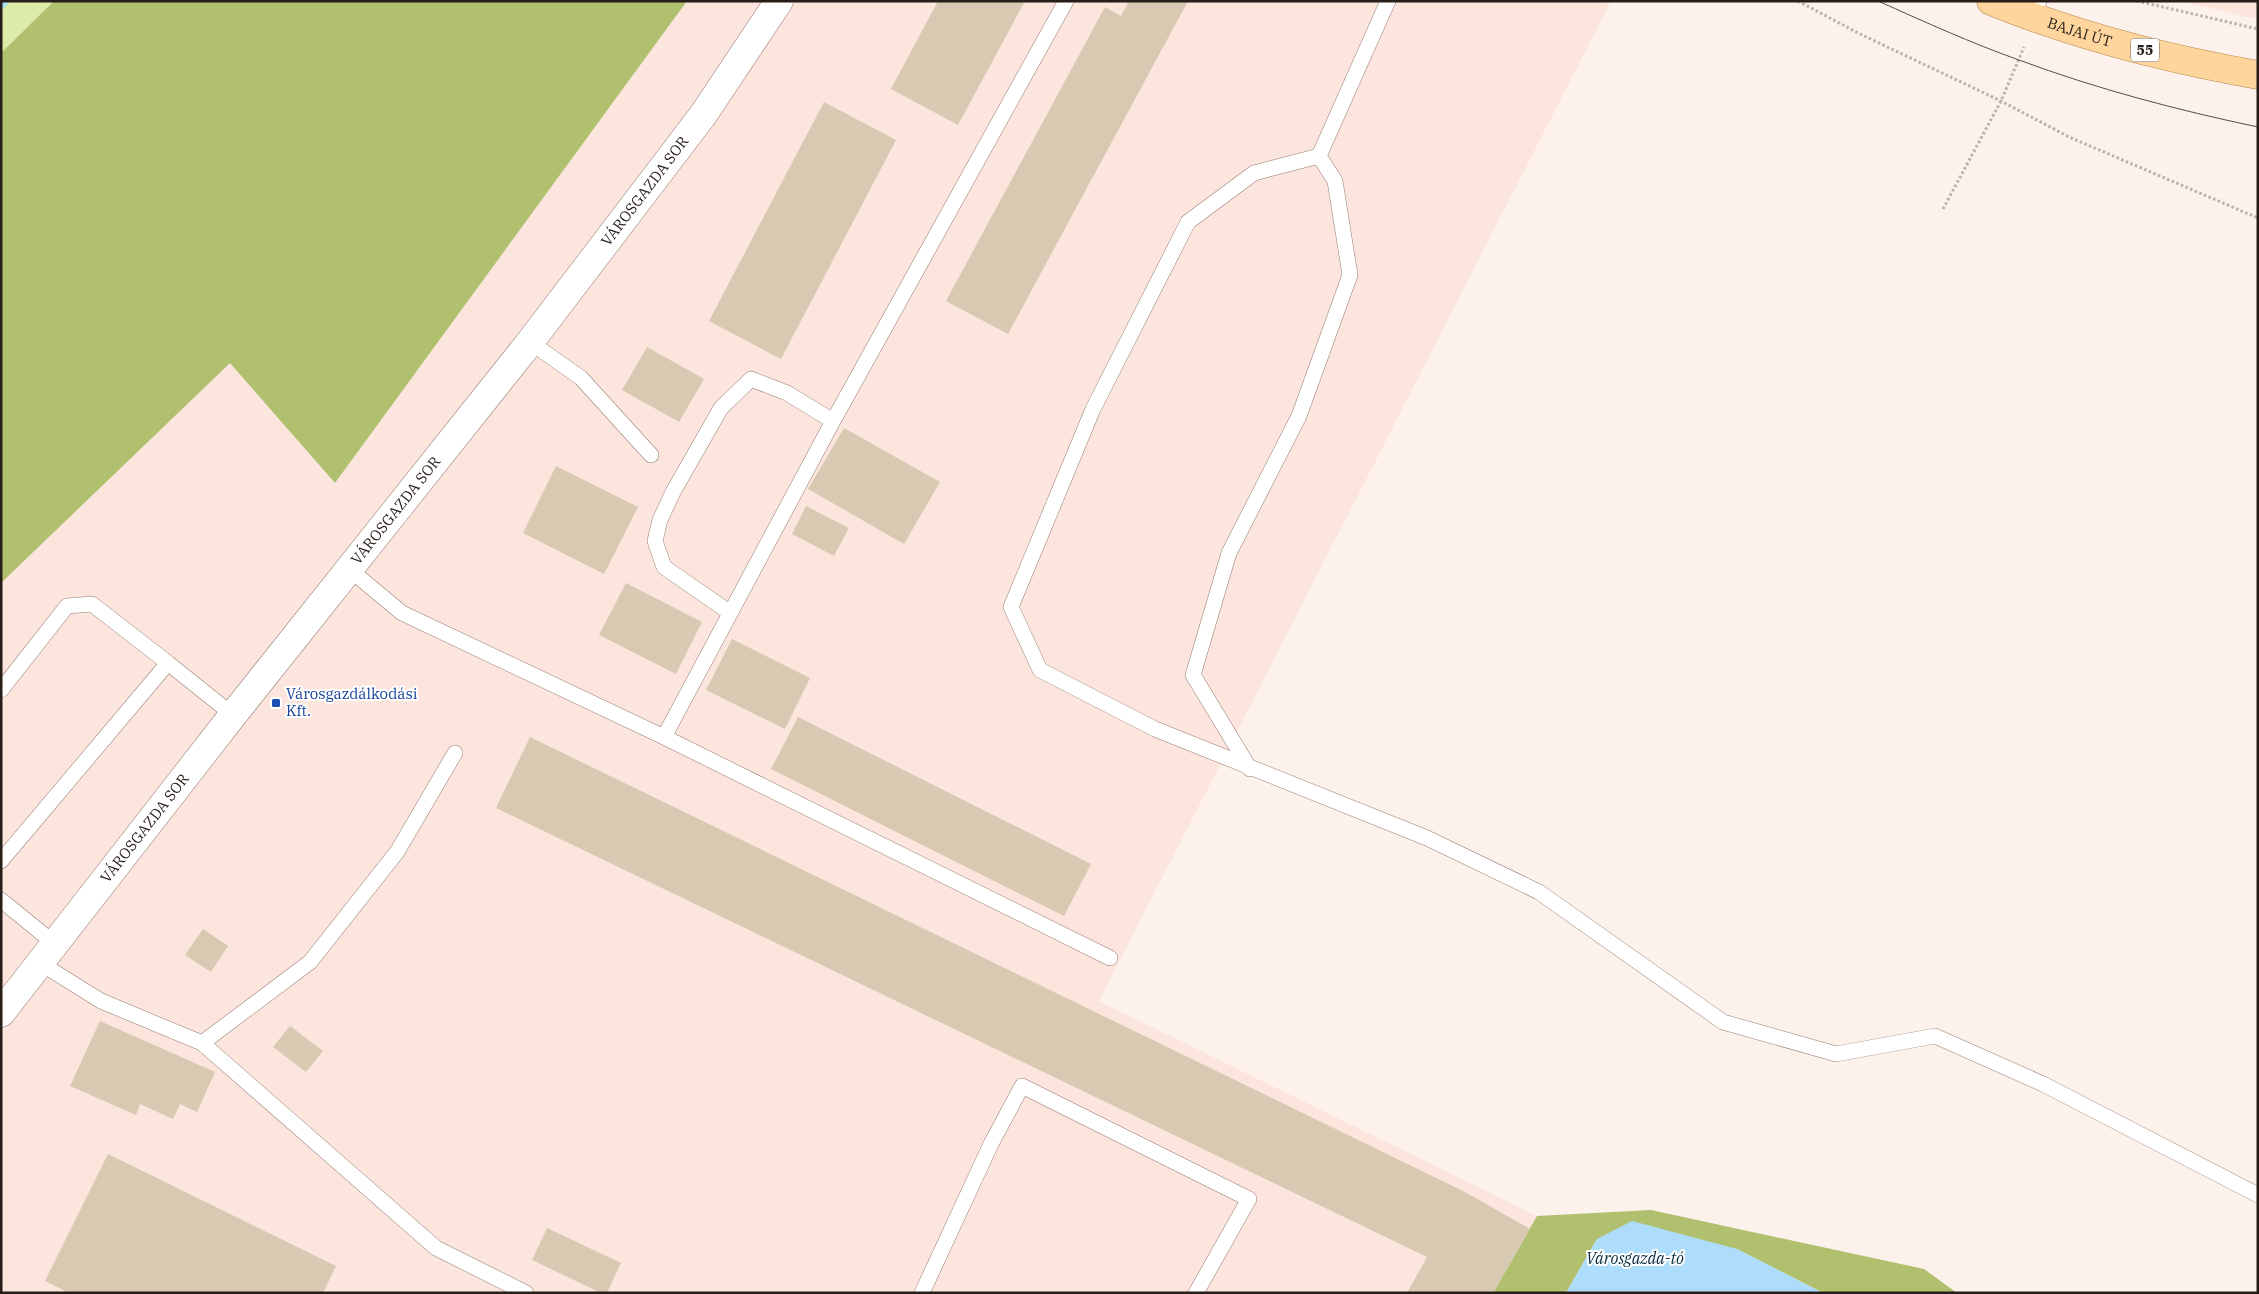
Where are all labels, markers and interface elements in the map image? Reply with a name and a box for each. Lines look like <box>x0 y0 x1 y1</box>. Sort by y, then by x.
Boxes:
street label: BAJAI ÚT <box>2045 13 2114 51</box>
road number: 55 <box>2131 38 2159 62</box>
street label: VÁROSGAZDA SOR <box>597 132 692 250</box>
street label: VÁROSGAZDA SOR <box>346 452 444 568</box>
place label: Városgazdálkodási Kft. <box>286 684 418 720</box>
marker: Városgazdálkodási Kft. <box>270 697 282 709</box>
street label: VÁROSGAZDA SOR <box>96 770 193 886</box>
water label: Városgazda-tó <box>1586 1248 1684 1268</box>

